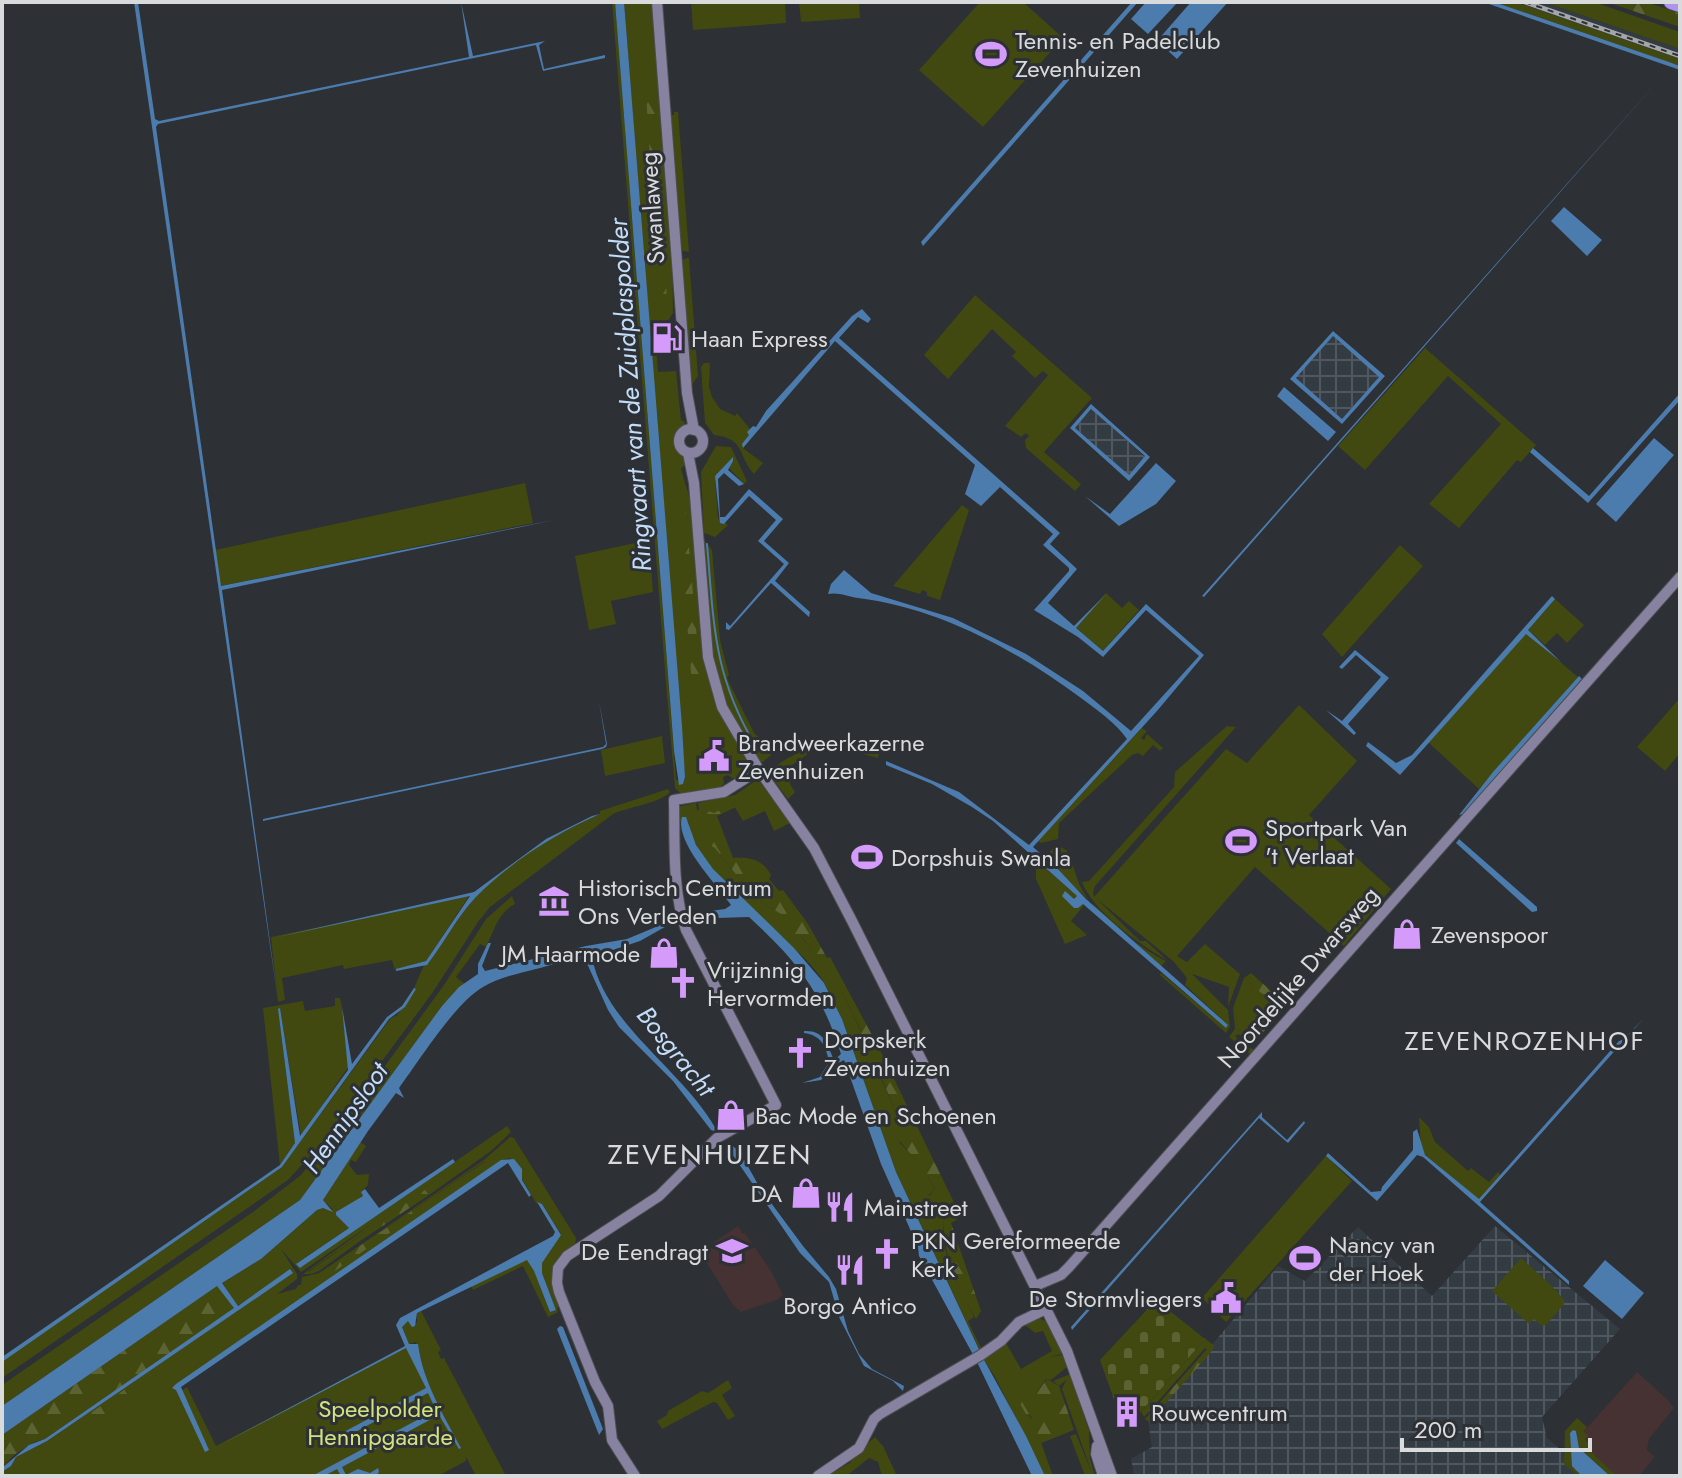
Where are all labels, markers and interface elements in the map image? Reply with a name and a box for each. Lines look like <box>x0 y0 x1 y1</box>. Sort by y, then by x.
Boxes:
place label: Tennis- en Padelclub Zevenhuizen <box>1015 23 1220 86</box>
sports icon: Tennis- en Padelclub Zevenhuizen <box>974 37 1008 71</box>
street label: Swanlaweg <box>631 151 673 265</box>
water label: Ringvaart van de Zuidplaspolder <box>599 216 661 573</box>
fuel station icon: Haan Express <box>650 321 684 355</box>
place label: Haan Express <box>691 321 828 356</box>
place label: Brandweerkazerne Zevenhuizen <box>738 725 925 788</box>
public building icon: Brandweerkazerne Zevenhuizen <box>697 739 731 773</box>
place label: Sportpark Van 't Verlaat <box>1265 810 1408 873</box>
sports icon: Sportpark Van 't Verlaat <box>1224 824 1258 858</box>
sports icon: Dorpshuis Swanla <box>850 840 884 874</box>
place label: Dorpshuis Swanla <box>891 840 1071 875</box>
place label: Historisch Centrum Ons Verleden <box>578 870 772 933</box>
street label: Noordelijke Dwarsweg <box>1209 878 1387 1076</box>
museum icon: Historisch Centrum Ons Verleden <box>537 884 571 918</box>
shop icon: Zevenspoor <box>1390 917 1424 951</box>
place label: Zevenspoor <box>1431 917 1549 952</box>
place label: JM Haarmode <box>498 936 640 971</box>
shop icon: JM Haarmode <box>647 936 681 970</box>
place label: Vrijzinnig Hervormden <box>707 952 834 1015</box>
church icon: Vrijzinnig Hervormden <box>666 966 700 1000</box>
water label: Bosgracht <box>628 998 726 1106</box>
place label: Dorpskerk Zevenhuizen <box>824 1022 951 1085</box>
district label: ZEVENROZENHOF <box>1404 1022 1646 1060</box>
church icon: Dorpskerk Zevenhuizen <box>783 1036 817 1070</box>
water label: Hennipsloot <box>293 1053 398 1181</box>
shop icon: Bac Mode en Schoenen <box>714 1098 748 1132</box>
place label: Bac Mode en Schoenen <box>755 1098 997 1133</box>
district label: ZEVENHUIZEN <box>607 1134 813 1175</box>
place label: DA <box>751 1176 782 1211</box>
shop icon: DA <box>789 1176 823 1210</box>
restaurant icon: Mainstreet <box>823 1190 857 1224</box>
place label: Mainstreet <box>864 1190 968 1225</box>
place label: PKN Gereformeerde Kerk <box>911 1223 1121 1286</box>
place label: Nancy van der Hoek <box>1329 1227 1436 1290</box>
place label: De Eendragt <box>581 1234 708 1269</box>
school or university icon: De Eendragt <box>715 1234 749 1268</box>
church icon: PKN Gereformeerde Kerk <box>870 1237 904 1271</box>
sports icon: Nancy van der Hoek <box>1288 1241 1322 1275</box>
restaurant icon: Borgo Antico <box>833 1253 867 1287</box>
place label: De Stormvliegers <box>1029 1281 1202 1316</box>
public building icon: De Stormvliegers <box>1209 1281 1243 1315</box>
place label: Borgo Antico <box>783 1288 917 1323</box>
park label: Speelpolder Hennipgaarde <box>307 1391 453 1454</box>
building icon: Rouwcentrum <box>1110 1395 1144 1429</box>
place label: Rouwcentrum <box>1151 1395 1288 1430</box>
scale bar <box>1402 1402 1590 1452</box>
text: 200 m <box>1414 1412 1482 1447</box>

